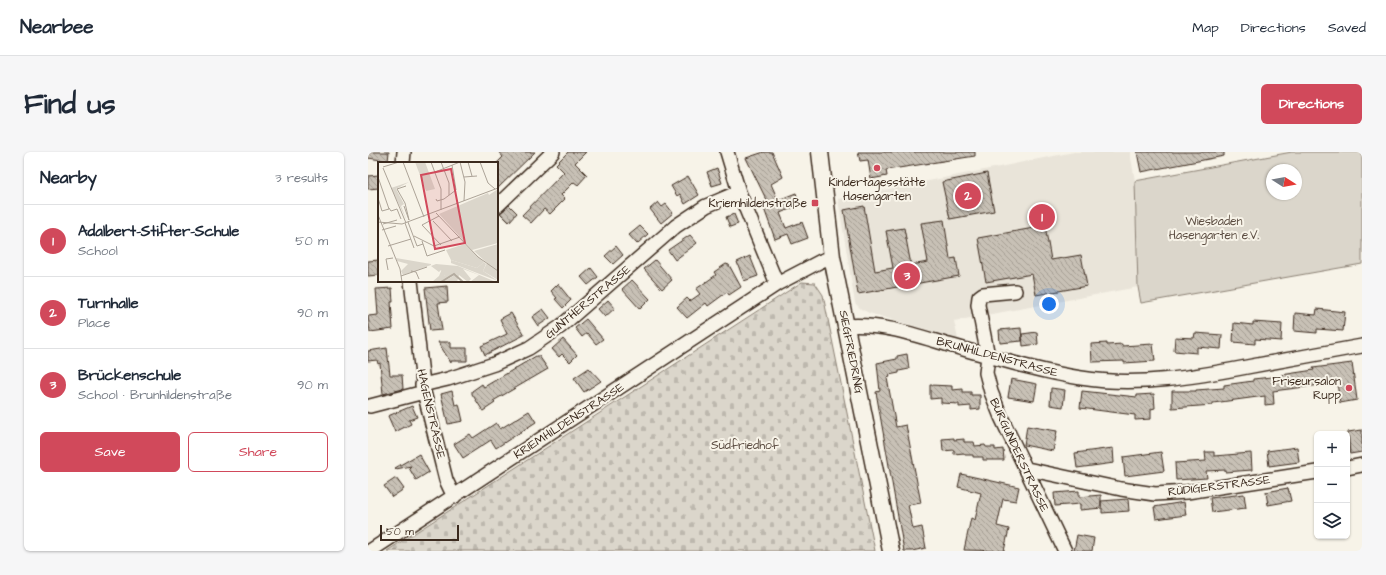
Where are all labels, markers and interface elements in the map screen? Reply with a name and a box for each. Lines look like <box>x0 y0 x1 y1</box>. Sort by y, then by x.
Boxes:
text: Nearbee <box>20 14 94 41</box>
text: Map <box>1192 18 1219 38</box>
text: Directions <box>1241 18 1306 38</box>
text: Saved <box>1328 18 1366 38</box>
button: Directions <box>1261 84 1362 124</box>
text: Find us <box>24 85 115 124</box>
inset map <box>378 162 498 282</box>
marker: Kindertagesstätte Hasengarten <box>872 163 882 173</box>
north arrow <box>1266 164 1302 200</box>
text: Nearby <box>40 166 97 190</box>
text: 3 results <box>275 169 328 187</box>
place label: Kindertagesstätte Hasengarten <box>828 174 926 206</box>
pin: 2 <box>955 181 981 211</box>
place label: Kriemhildenstraße <box>709 195 808 212</box>
marker: Kriemhildenstraße <box>810 198 820 208</box>
pin: 1 <box>1029 202 1055 232</box>
park label: Wiesbaden Hasengarten e.V. <box>1169 213 1259 245</box>
text: Adalbert-Stifter-Schule <box>78 221 239 242</box>
text: 1 <box>52 232 54 250</box>
text: 50 m <box>295 232 328 250</box>
text: School <box>78 242 118 260</box>
street label: GUNTHERSTRASSE <box>542 261 634 343</box>
pin: 3 <box>894 261 920 291</box>
text: Turnhalle <box>78 293 139 314</box>
your location <box>1039 294 1059 314</box>
text: 2 <box>49 304 57 322</box>
text: 90 m <box>297 304 328 322</box>
street label: SIEGFRIEDRING <box>835 309 868 396</box>
text: Place <box>78 314 110 332</box>
street label: BRUNHILDENSTRASSE <box>934 333 1060 381</box>
text: Brückenschule <box>78 365 181 386</box>
street label: HAGENSTRASSE <box>412 367 450 461</box>
place label: Friseursalon Rupp <box>1272 373 1341 404</box>
text: 3 <box>50 376 56 394</box>
text: 90 m <box>297 376 328 394</box>
street label: KRIEMHILDENSTRASSE <box>511 379 627 463</box>
marker: Friseursalon Rupp <box>1344 383 1354 393</box>
text: School · Brunhildenstraße <box>78 386 232 404</box>
street label: BURGUNDERSTRASSE <box>985 395 1053 515</box>
map controls <box>1314 431 1350 539</box>
button: + <box>1314 431 1350 467</box>
button: Save <box>40 432 180 472</box>
button: Share <box>188 432 328 472</box>
park label: Südfriedhof <box>711 437 780 454</box>
button: − <box>1314 467 1350 503</box>
street label: RÜDIGERSTRASSE <box>1167 471 1271 501</box>
button: layers <box>1314 503 1350 539</box>
scale bar <box>380 523 459 542</box>
text: 50 m <box>386 524 414 539</box>

